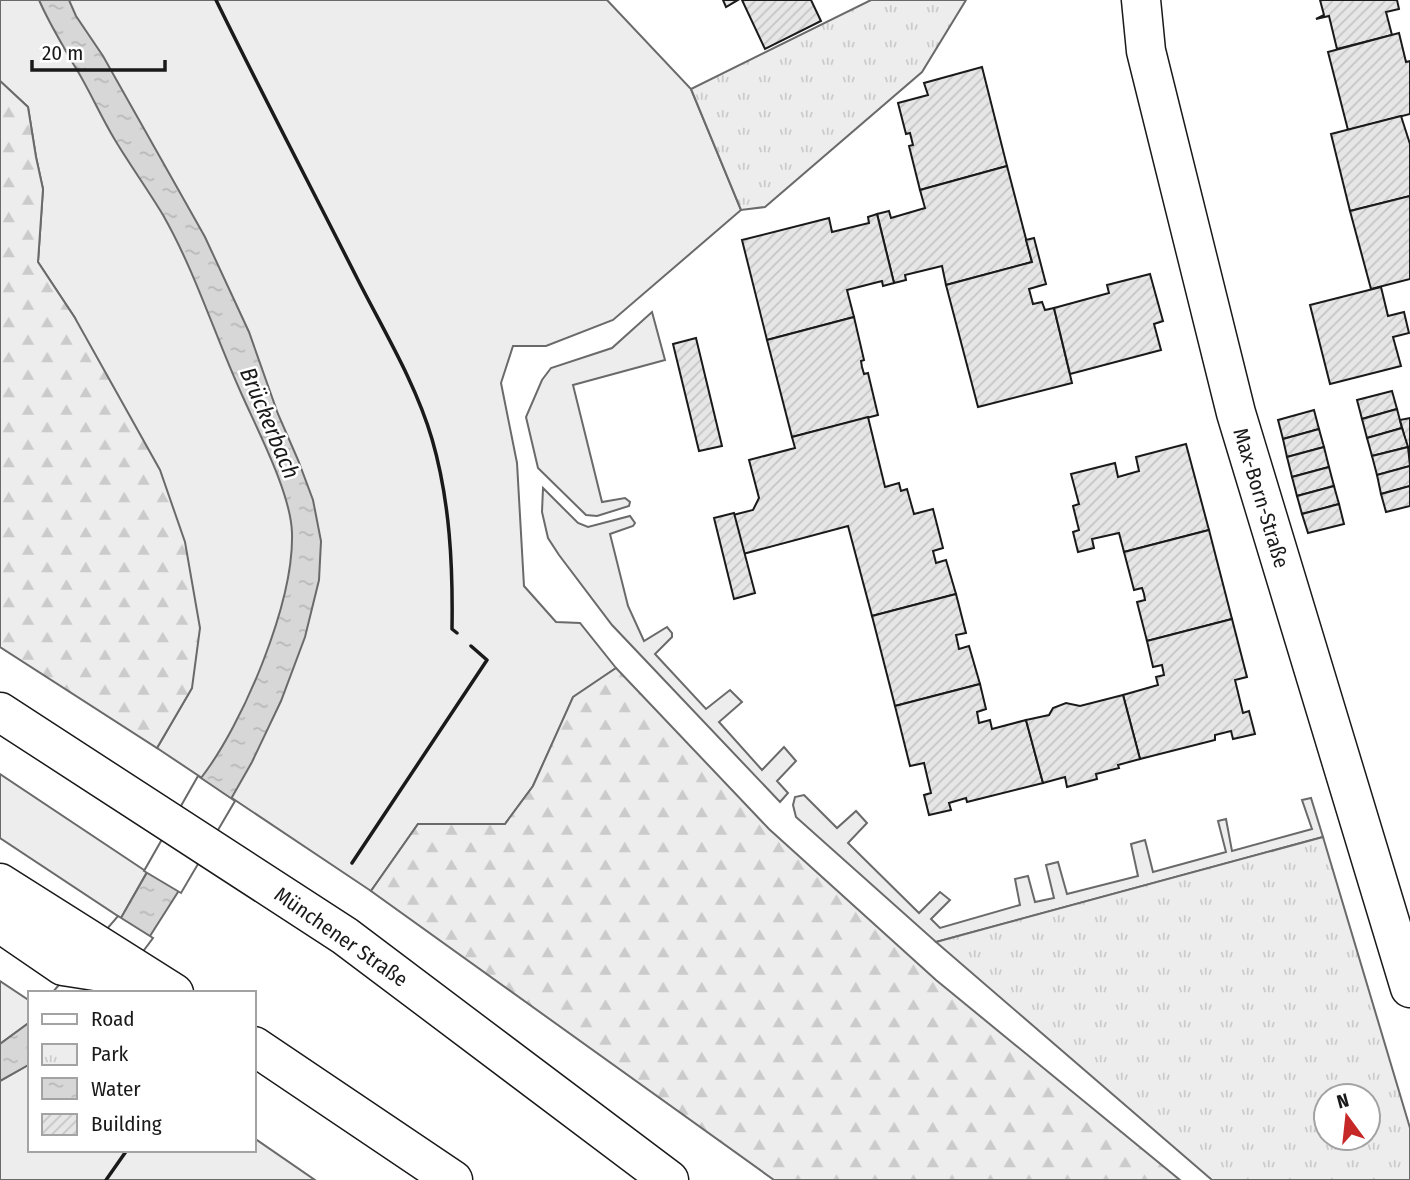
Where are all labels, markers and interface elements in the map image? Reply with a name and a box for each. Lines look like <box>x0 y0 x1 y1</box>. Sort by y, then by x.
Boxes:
scale bar <box>32 28 164 72</box>
text: 20 m <box>42 40 83 66</box>
water label: Brückerbach <box>234 363 306 483</box>
street label: Max-Born-Straße <box>1227 425 1295 571</box>
street label: Münchener Straße <box>269 881 413 993</box>
legend <box>28 991 256 1152</box>
text: Road <box>91 1006 135 1032</box>
text: Park <box>91 1041 129 1067</box>
text: Water <box>91 1076 141 1102</box>
north arrow <box>1312 1082 1382 1152</box>
text: N <box>1334 1088 1351 1114</box>
text: Building <box>91 1111 162 1137</box>

